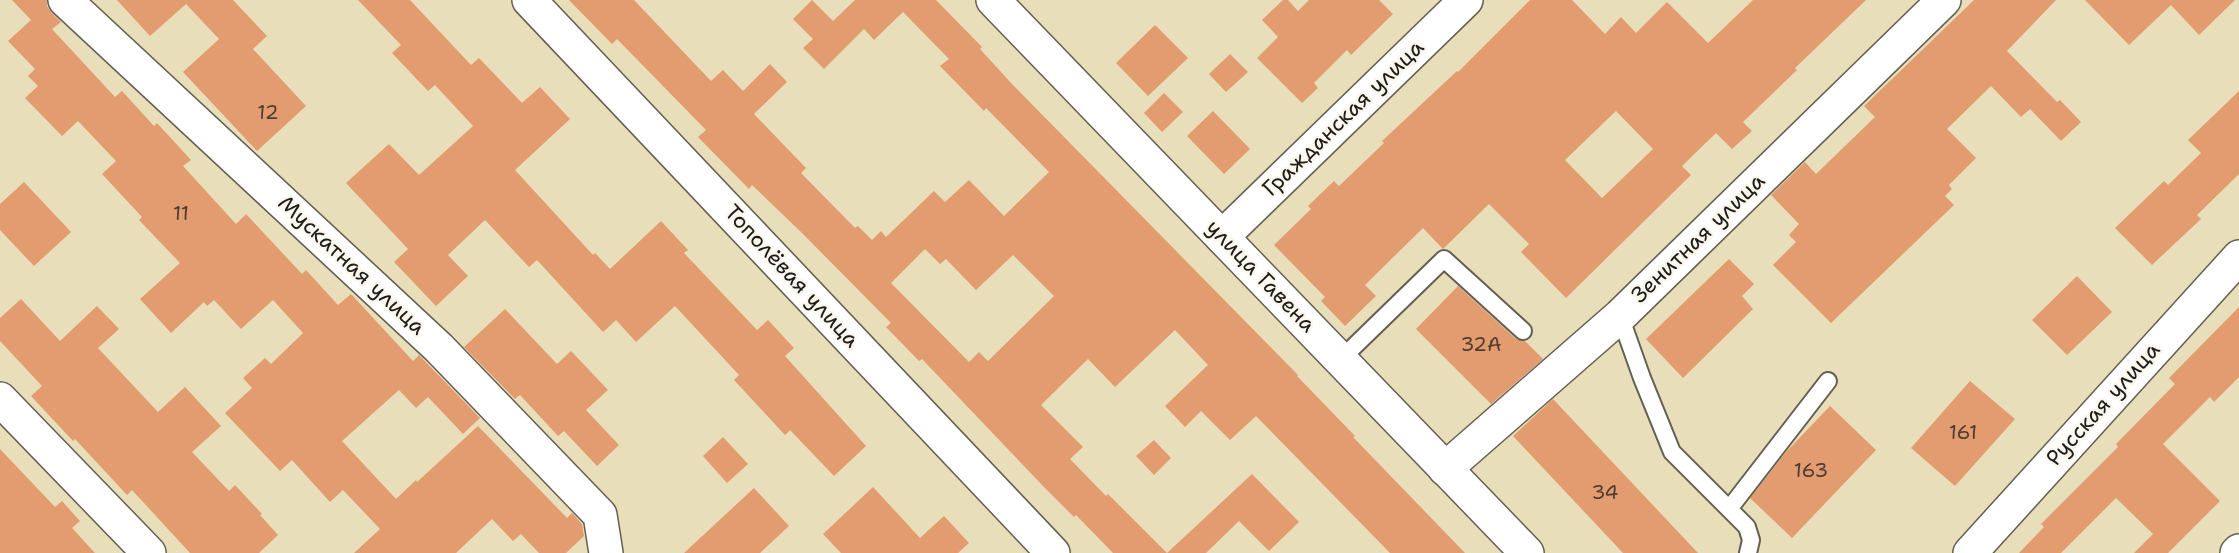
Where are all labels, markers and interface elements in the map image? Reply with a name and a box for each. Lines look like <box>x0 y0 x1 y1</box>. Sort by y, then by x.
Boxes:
street label: Гражданская улица <box>1258 35 1430 203</box>
house number: 12 <box>257 102 279 126</box>
street label: Зенитная улица <box>1627 169 1771 309</box>
street label: Мускатная улица <box>272 191 430 341</box>
street label: Тополёвая улица <box>718 200 864 354</box>
house number: 11 <box>173 203 189 227</box>
street label: улица Гавена <box>1200 215 1320 339</box>
house number: 32А <box>1460 334 1502 358</box>
street label: Русская улица <box>2042 338 2166 472</box>
house number: 161 <box>1949 422 1977 446</box>
house number: 163 <box>1794 460 1828 484</box>
house number: 34 <box>1591 482 1619 506</box>

